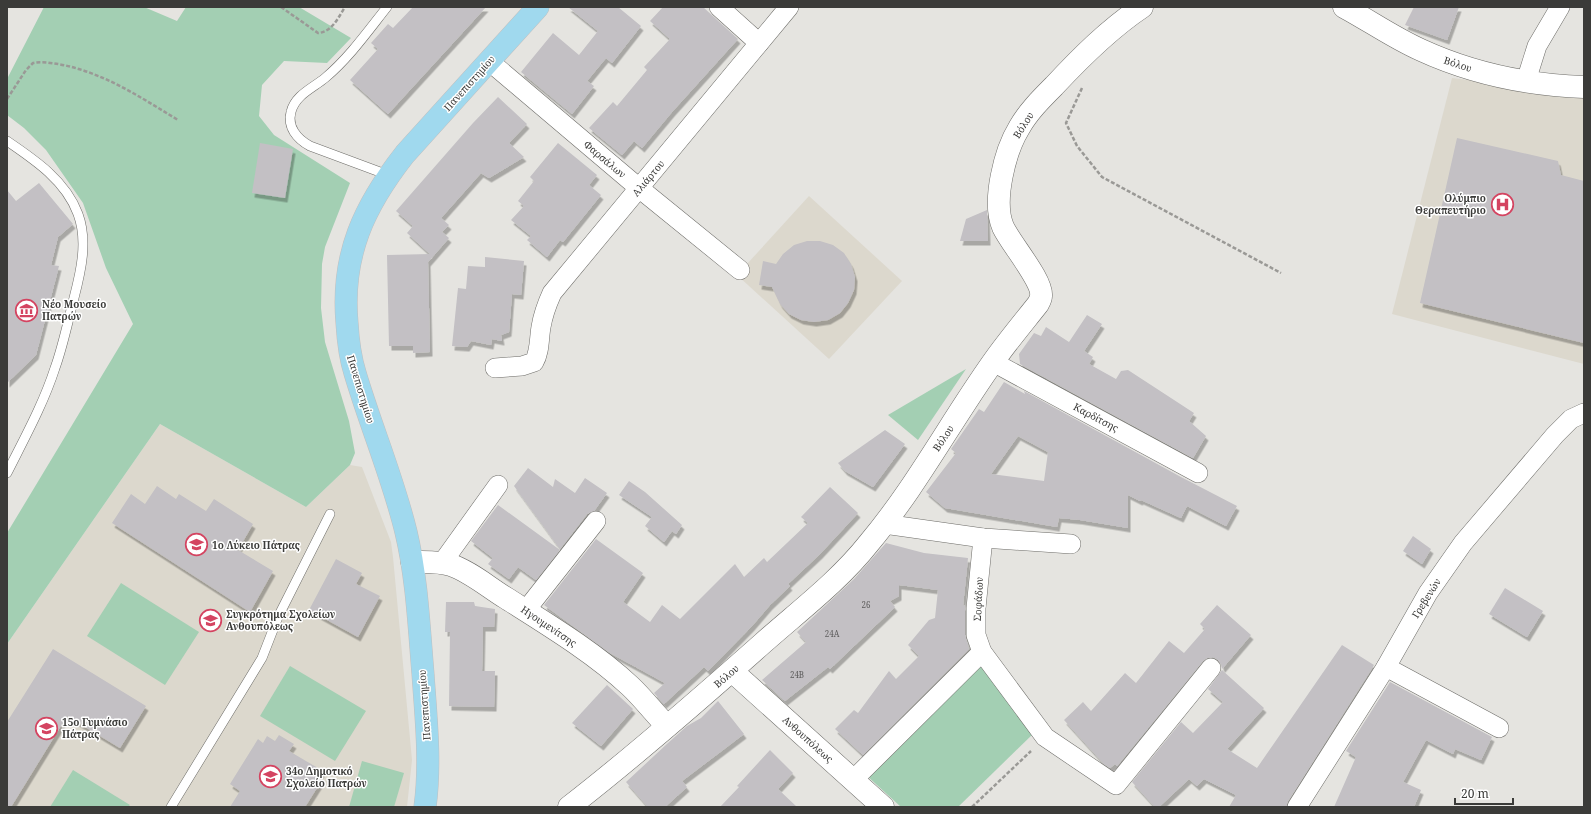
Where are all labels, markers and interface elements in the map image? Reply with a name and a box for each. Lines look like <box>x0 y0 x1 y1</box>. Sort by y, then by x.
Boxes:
street label: Πανεπιστημίου <box>440 52 498 114</box>
street label: Βόλου <box>1442 53 1474 75</box>
street label: Βόλου <box>1009 109 1037 141</box>
street label: Φαρσάλων <box>581 137 629 181</box>
street label: Αλιάρτου <box>629 157 667 199</box>
place label: Ολύμπιο Θεραπευτήριο <box>1415 191 1486 217</box>
hospital icon: Ολύμπιο Θεραπευτήριο <box>1489 191 1515 217</box>
museum icon: Νέο Μουσείο Πατρών <box>14 297 40 323</box>
place label: Νέο Μουσείο Πατρών <box>42 297 106 323</box>
street label: Πανεπιστημίου <box>344 353 378 425</box>
street label: Καρδίτσης <box>1071 399 1121 435</box>
street label: Βόλου <box>929 422 957 454</box>
school or university icon: 1ο Λύκειο Πάτρας <box>183 532 209 558</box>
place label: 1ο Λύκειο Πάτρας <box>212 538 300 552</box>
street label: Γρεβενών <box>1408 575 1444 621</box>
street label: Σοφάδων <box>970 577 986 621</box>
house number: 26 <box>862 599 871 610</box>
street label: Ηγουμενίτσης <box>518 602 580 650</box>
school or university icon: Συγκρότημα Σχολείων Ανθουπόλεως <box>198 607 224 633</box>
place label: Συγκρότημα Σχολείων Ανθουπόλεως <box>226 607 335 633</box>
house number: 24Α <box>825 628 840 639</box>
street label: Βόλου <box>711 661 741 691</box>
street label: Πανεπιστημίου <box>415 669 433 741</box>
house number: 24Β <box>790 669 804 680</box>
street label: Ανθουπόλεως <box>780 713 836 766</box>
school or university icon: 15ο Γυμνάσιο Πάτρας <box>34 715 60 741</box>
place label: 15ο Γυμνάσιο Πάτρας <box>62 715 128 741</box>
school or university icon: 34ο Δημοτικό Σχολείο Πατρών <box>257 764 283 790</box>
place label: 34ο Δημοτικό Σχολείο Πατρών <box>286 764 367 790</box>
scale bar <box>1455 780 1513 806</box>
text: 20 m <box>1461 785 1489 802</box>

